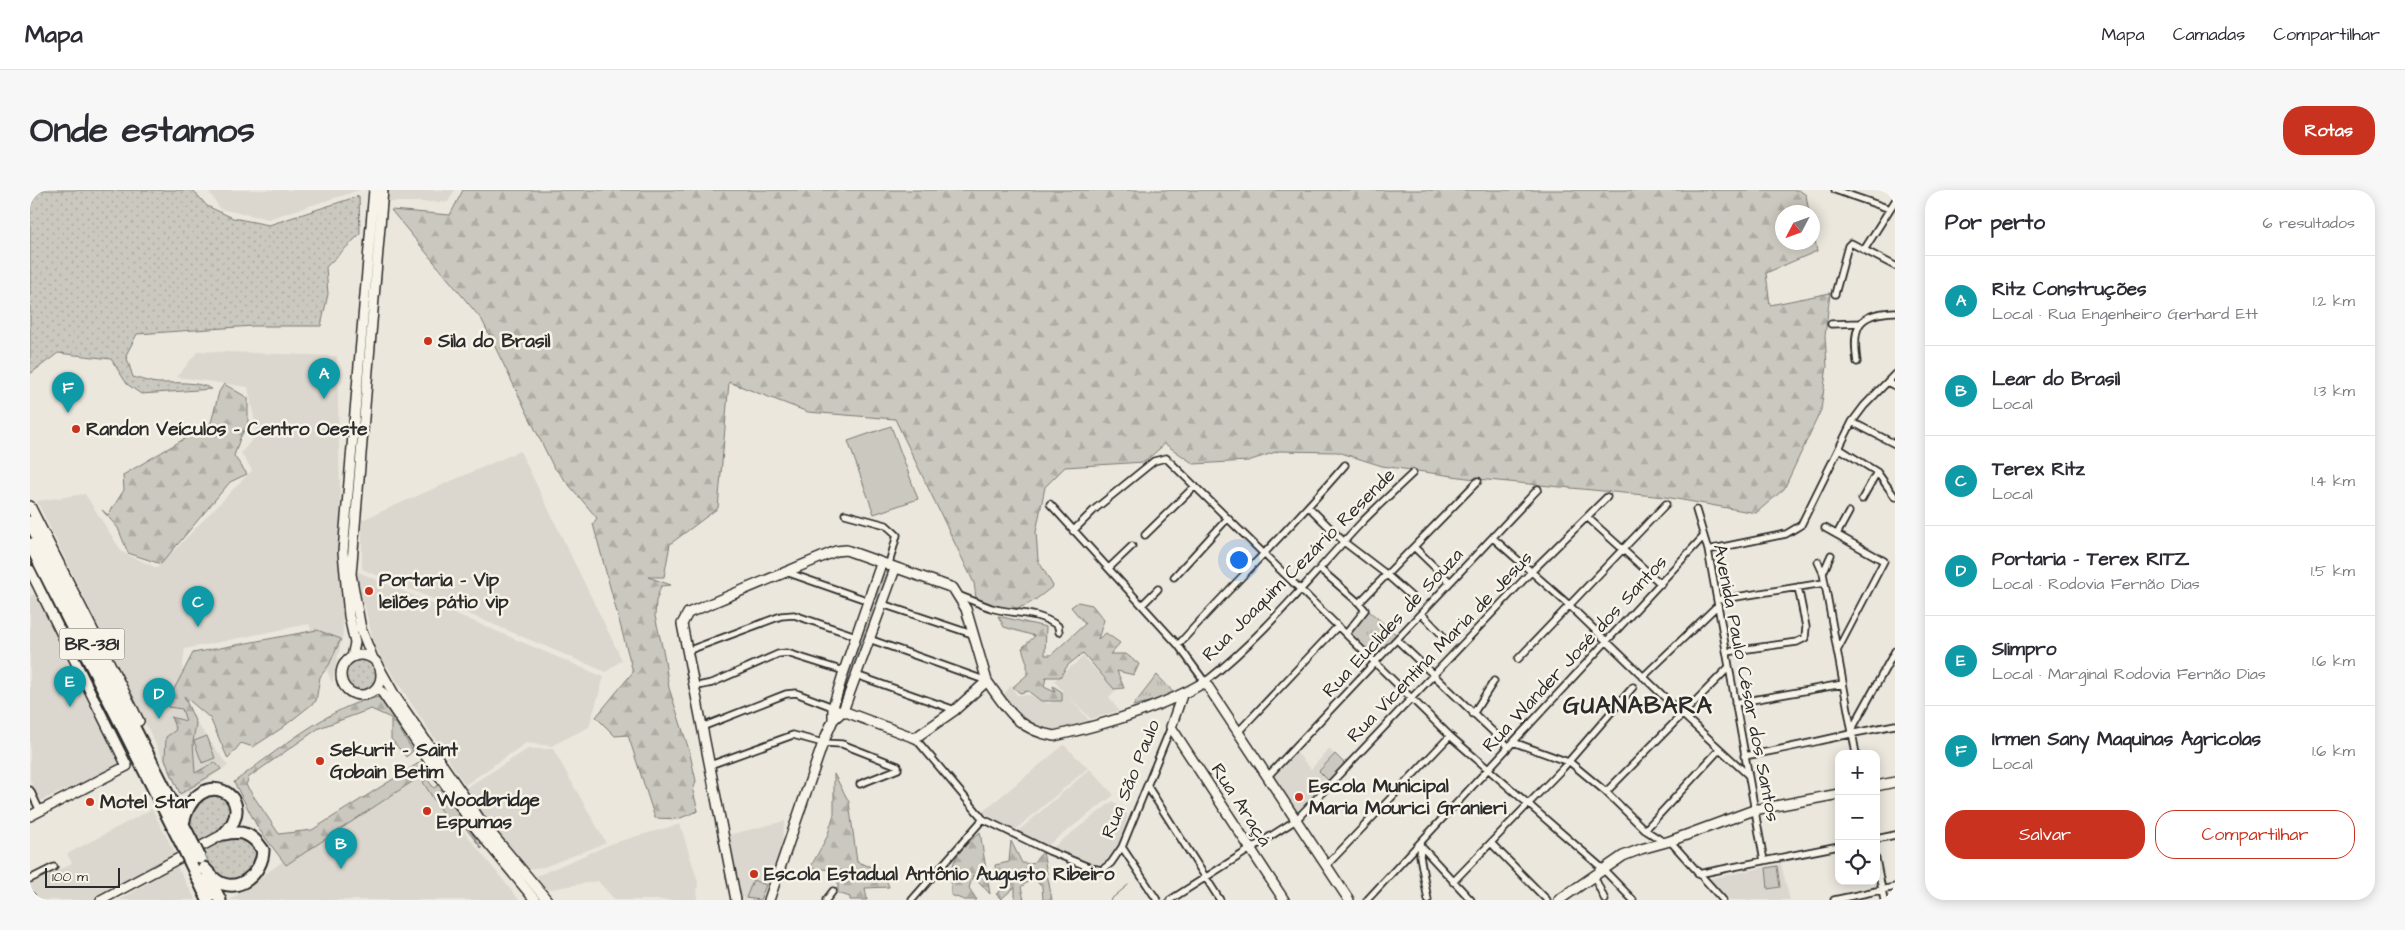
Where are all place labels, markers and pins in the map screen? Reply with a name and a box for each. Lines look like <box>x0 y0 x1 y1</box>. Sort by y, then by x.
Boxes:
place label: Sila do Brasil <box>437 328 550 355</box>
marker: Sila do Brasil <box>422 335 434 347</box>
pin: A <box>308 358 340 399</box>
pin: F <box>52 372 84 413</box>
place label: Randon Veículos - Centro Oeste <box>86 416 368 443</box>
marker: Randon Veículos - Centro Oeste <box>70 423 82 435</box>
place label: Portaria - Vip leilões pátio vip <box>379 567 509 616</box>
marker: Portaria - Vip leilões pátio vip <box>363 585 375 597</box>
pin: C <box>182 586 214 627</box>
pin: E <box>54 666 86 707</box>
pin: D <box>143 678 175 719</box>
place label: Sekurit - Saint Gobain Betim <box>329 737 458 786</box>
marker: Sekurit - Saint Gobain Betim <box>314 755 326 767</box>
place label: Escola Municipal Maria Mourici Granieri <box>1309 773 1506 822</box>
place label: Woodbridge Espumas <box>436 787 541 836</box>
place label: Motel Star <box>100 789 196 816</box>
marker: Escola Municipal Maria Mourici Granieri <box>1293 791 1305 803</box>
marker: Motel Star <box>84 796 96 808</box>
marker: Woodbridge Espumas <box>421 805 433 817</box>
pin: B <box>325 828 357 869</box>
place label: Escola Estadual Antônio Augusto Ribeiro <box>764 861 1115 889</box>
marker: Escola Estadual Antônio Augusto Ribeiro <box>748 868 760 880</box>

